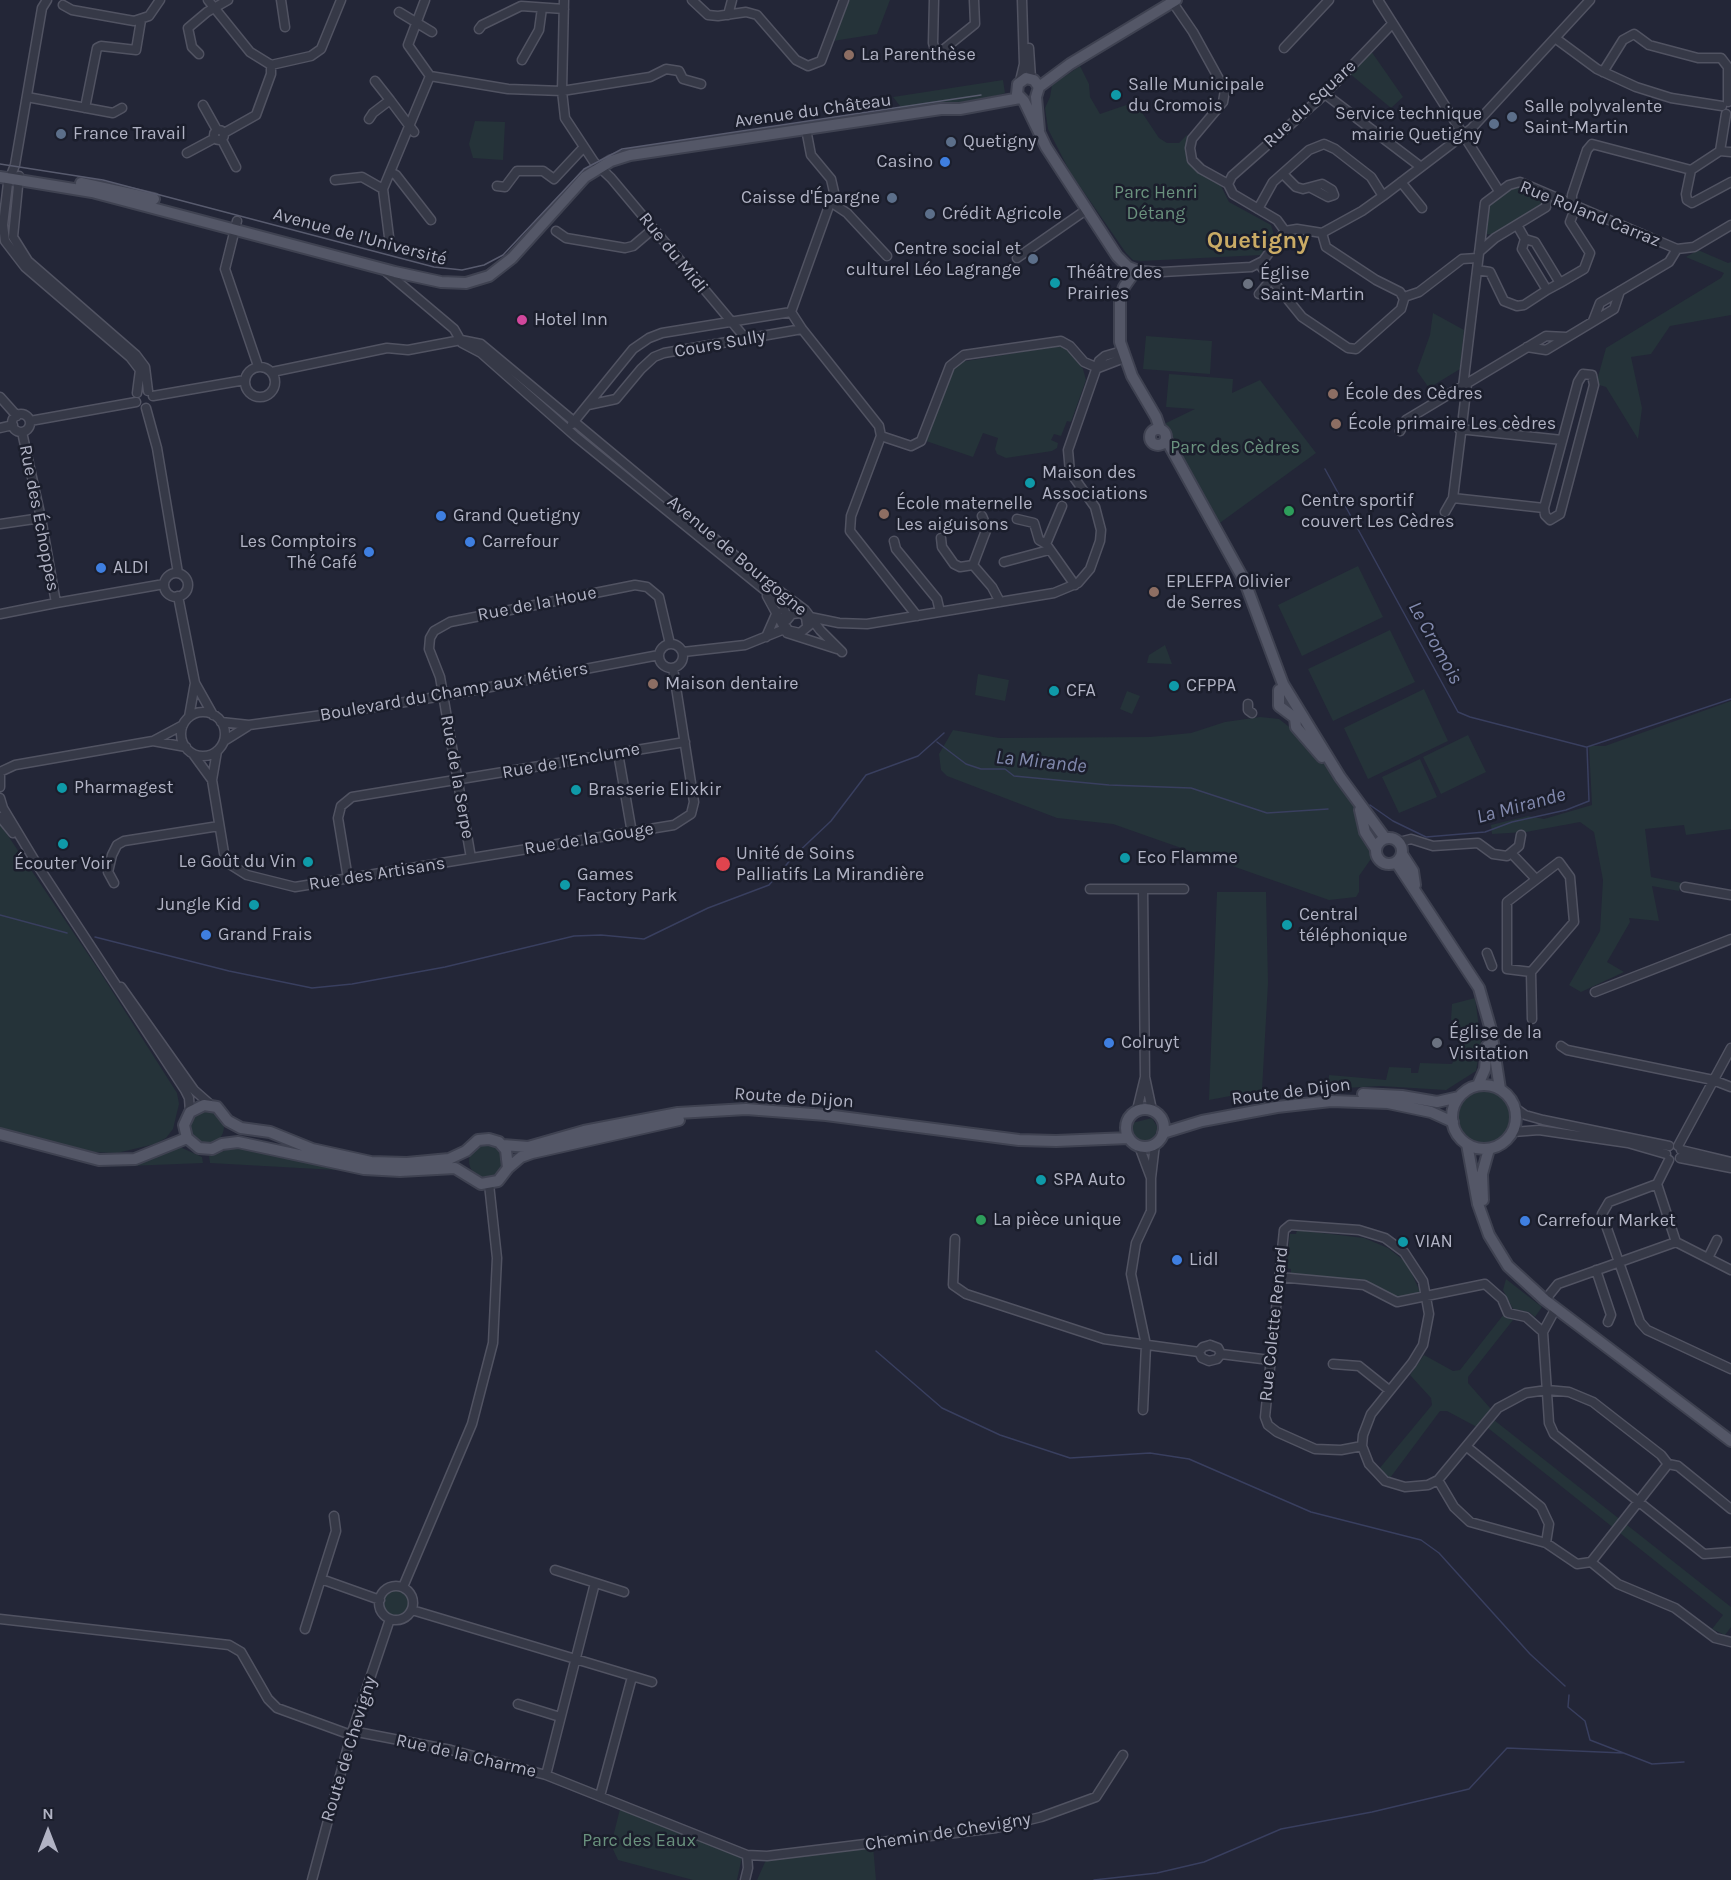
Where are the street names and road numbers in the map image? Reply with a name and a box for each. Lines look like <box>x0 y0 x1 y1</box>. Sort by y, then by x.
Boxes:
street label: Rue du Square <box>1259 55 1361 153</box>
street label: Avenue du Château <box>733 89 893 133</box>
street label: Rue Roland Carraz <box>1517 176 1663 252</box>
street label: Avenue de l'Université <box>271 203 449 271</box>
street label: Rue du Midi <box>634 208 712 298</box>
street label: Cours Sully <box>673 325 767 363</box>
street label: Rue des Échoppes <box>14 443 64 593</box>
street label: Avenue de Bourgogne <box>663 491 811 621</box>
street label: Rue de la Houe <box>476 582 598 626</box>
street label: Boulevard du Champ aux Métiers <box>318 658 590 726</box>
street label: Rue de la Serpe <box>435 713 479 841</box>
street label: Rue de l'Enclume <box>500 738 642 784</box>
street label: Rue de la Gouge <box>523 818 655 860</box>
street label: Rue des Artisans <box>307 853 447 895</box>
street label: Route de Dijon <box>1230 1074 1352 1110</box>
street label: Route de Dijon <box>733 1083 855 1113</box>
street label: Rue Colette Renard <box>1255 1245 1293 1403</box>
street label: Route de Chevigny <box>317 1674 381 1824</box>
street label: Rue de la Charme <box>394 1729 538 1783</box>
street label: Chemin de Chevigny <box>864 1808 1032 1856</box>

